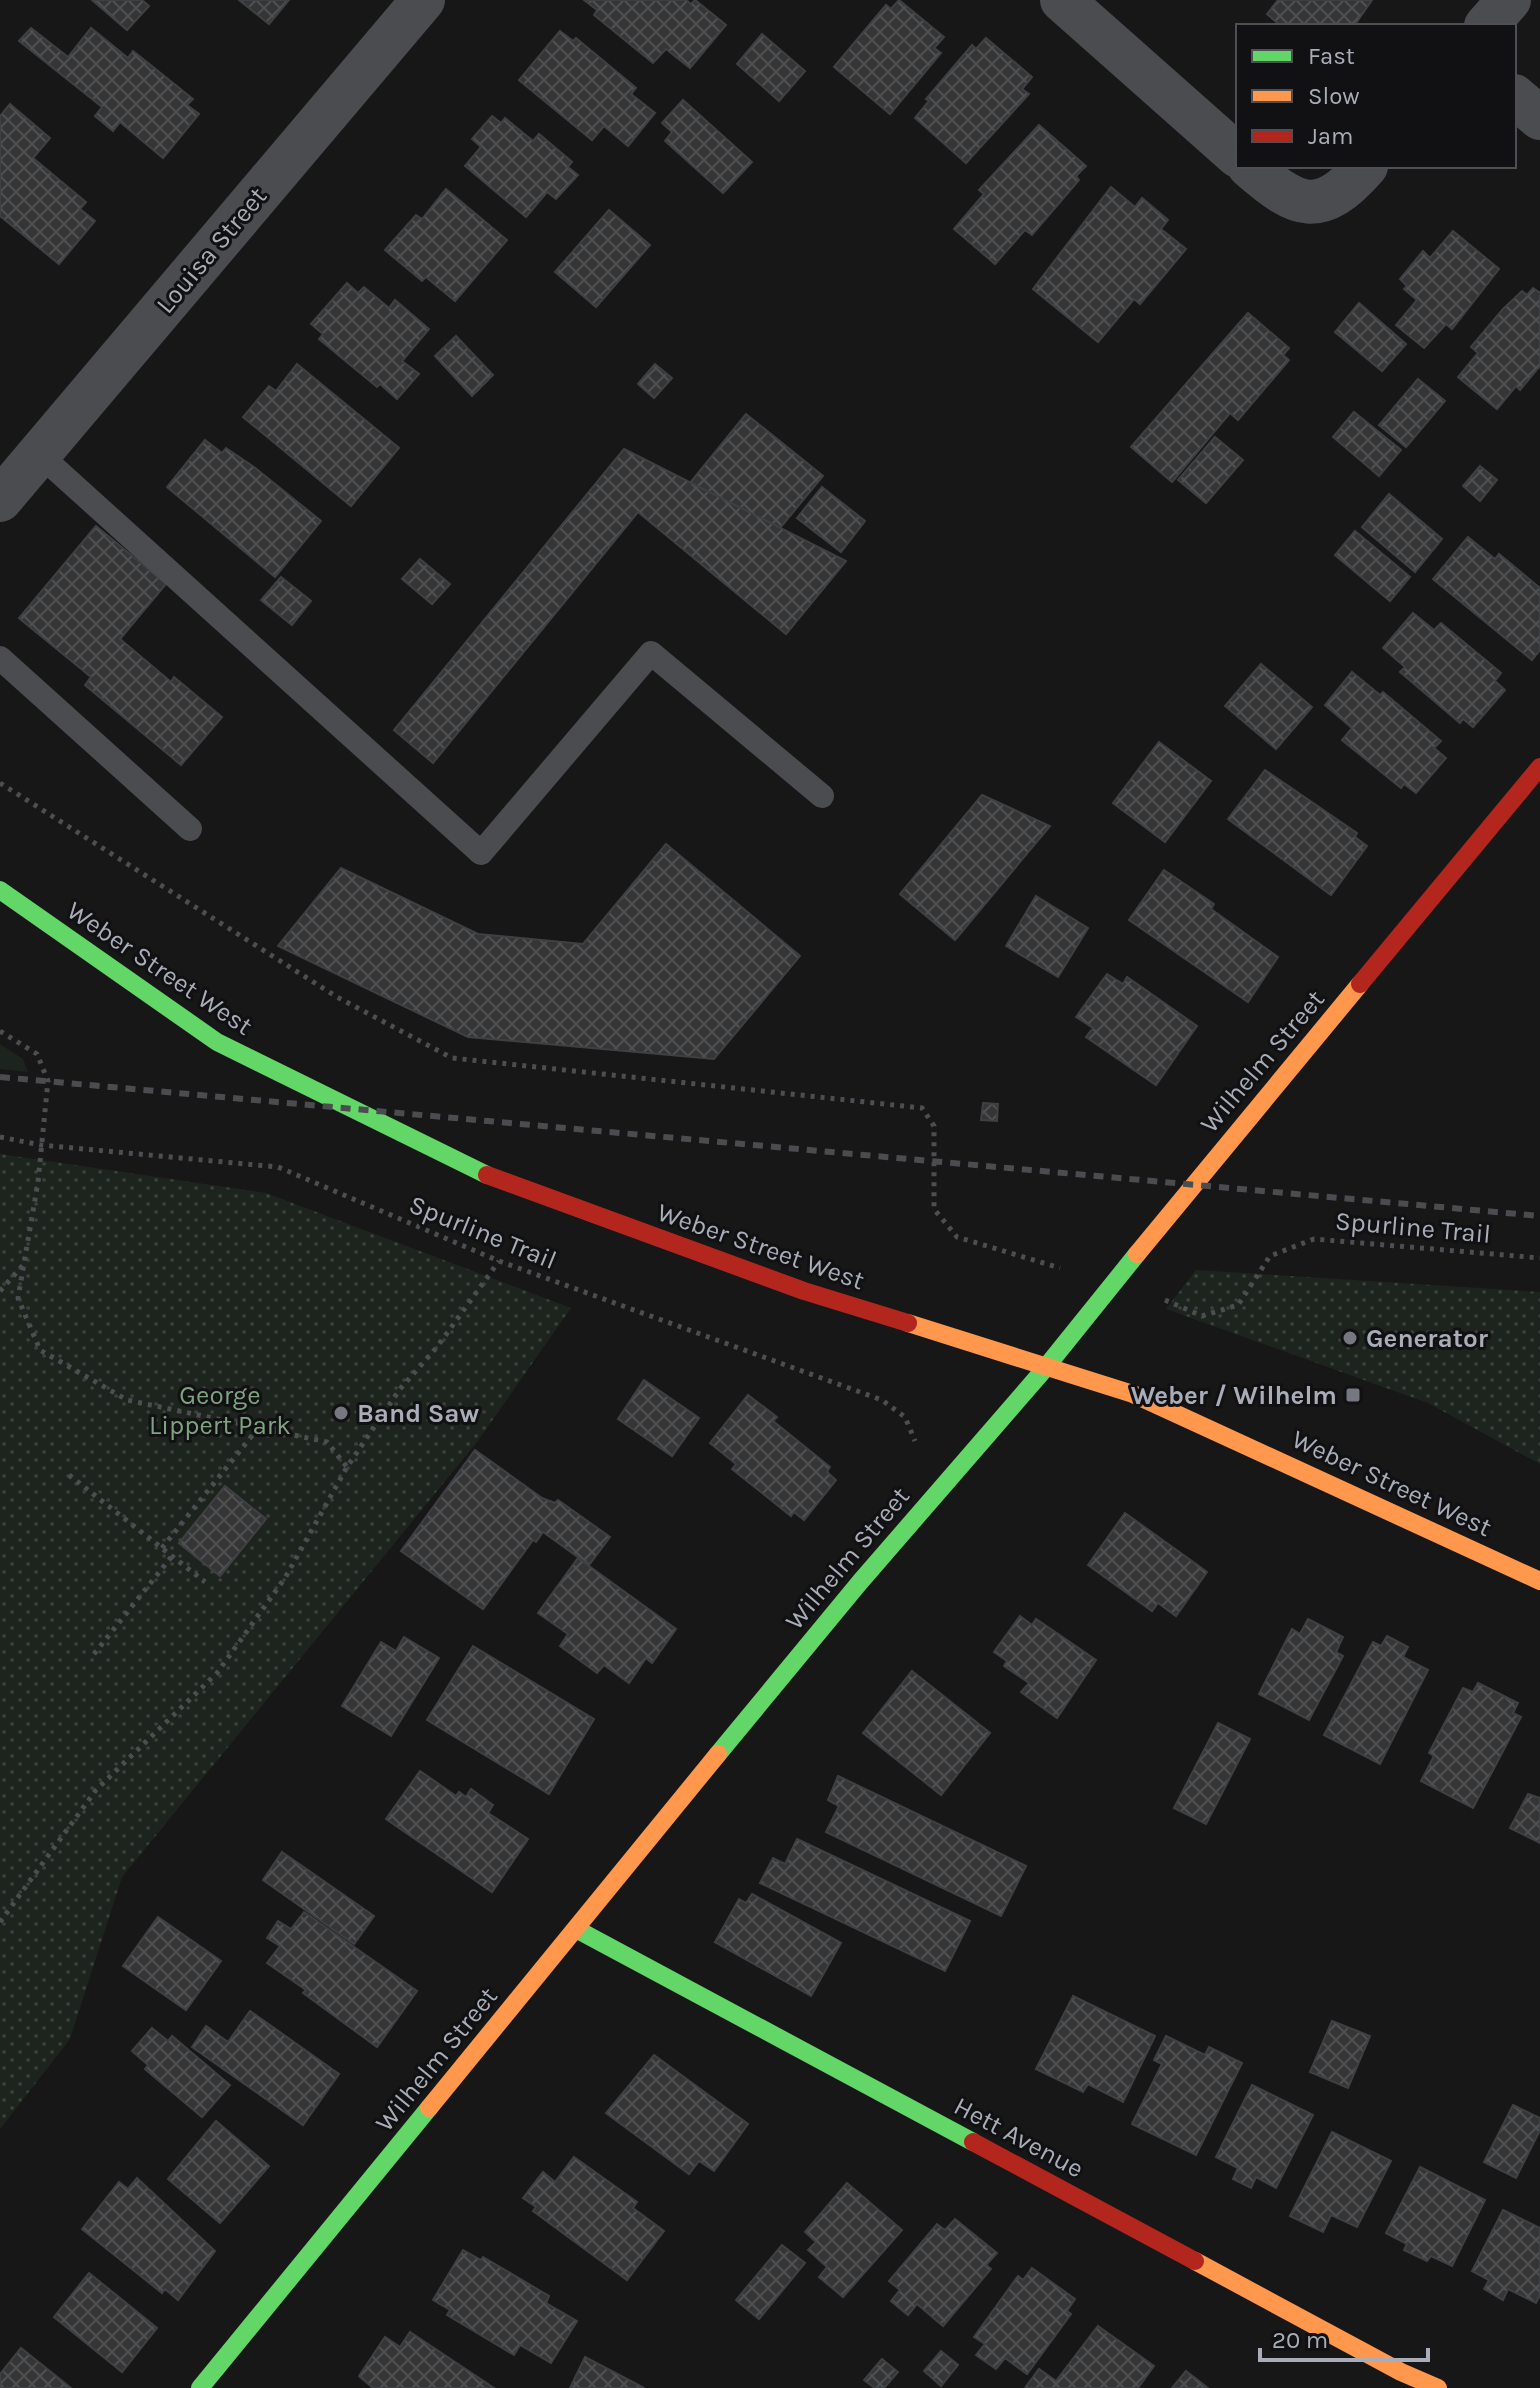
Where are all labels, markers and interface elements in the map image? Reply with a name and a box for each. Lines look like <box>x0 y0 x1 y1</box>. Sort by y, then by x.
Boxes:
legend <box>1236 24 1516 168</box>
text: Fast <box>1308 42 1355 70</box>
text: Slow <box>1308 82 1360 110</box>
text: Jam <box>1308 122 1353 150</box>
street label: Louisa Street <box>150 181 273 320</box>
street label: Weber Street West <box>61 895 258 1042</box>
street label: Wilhelm Street <box>1194 984 1331 1139</box>
street label: Spurline Trail <box>405 1189 561 1276</box>
street label: Weber Street West <box>653 1197 869 1296</box>
street label: Spurline Trail <box>1334 1205 1492 1250</box>
place label: Generator <box>1366 1323 1489 1354</box>
marker: Generator <box>1341 1329 1359 1347</box>
park label: George Lippert Park <box>149 1380 291 1441</box>
place label: Weber / Wilhelm <box>1131 1380 1337 1411</box>
marker: Weber / Wilhelm <box>1344 1386 1362 1404</box>
place label: Band Saw <box>357 1398 480 1429</box>
marker: Band Saw <box>332 1404 350 1422</box>
street label: Weber Street West <box>1287 1424 1497 1543</box>
street label: Wilhelm Street <box>779 1481 916 1636</box>
street label: Wilhelm Street <box>369 1981 504 2138</box>
street label: Hett Avenue <box>949 2090 1089 2184</box>
scale bar <box>1260 2312 1428 2362</box>
text: 20 m <box>1272 2326 1328 2354</box>

